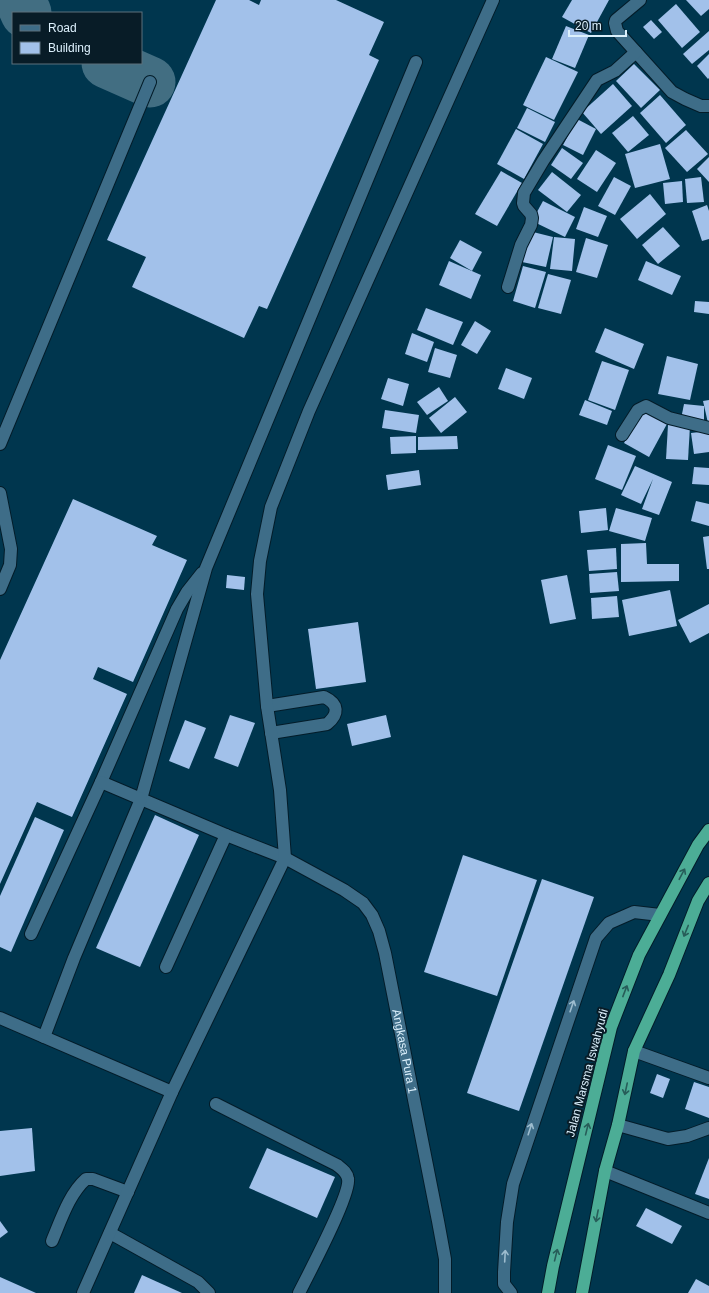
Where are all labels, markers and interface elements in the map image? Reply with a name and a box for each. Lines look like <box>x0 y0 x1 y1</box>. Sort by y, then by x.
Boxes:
legend <box>12 12 142 64</box>
scale bar <box>569 12 626 38</box>
text: 20 m <box>575 19 602 33</box>
text: Road <box>48 21 77 35</box>
text: Building <box>48 41 91 55</box>
one-way arrow <box>679 868 687 880</box>
one-way arrow <box>682 924 690 936</box>
one-way arrow <box>622 985 630 997</box>
one-way arrow <box>569 1001 577 1013</box>
street label: Jalan Marsma Iswahyudi <box>563 1007 611 1139</box>
street label: Angkasa Pura 1 <box>389 1008 420 1095</box>
one-way arrow <box>621 1083 629 1096</box>
one-way arrow <box>583 1122 591 1135</box>
one-way arrow <box>527 1124 535 1136</box>
one-way arrow <box>592 1209 600 1222</box>
one-way arrow <box>553 1249 560 1262</box>
one-way arrow <box>502 1250 509 1263</box>

